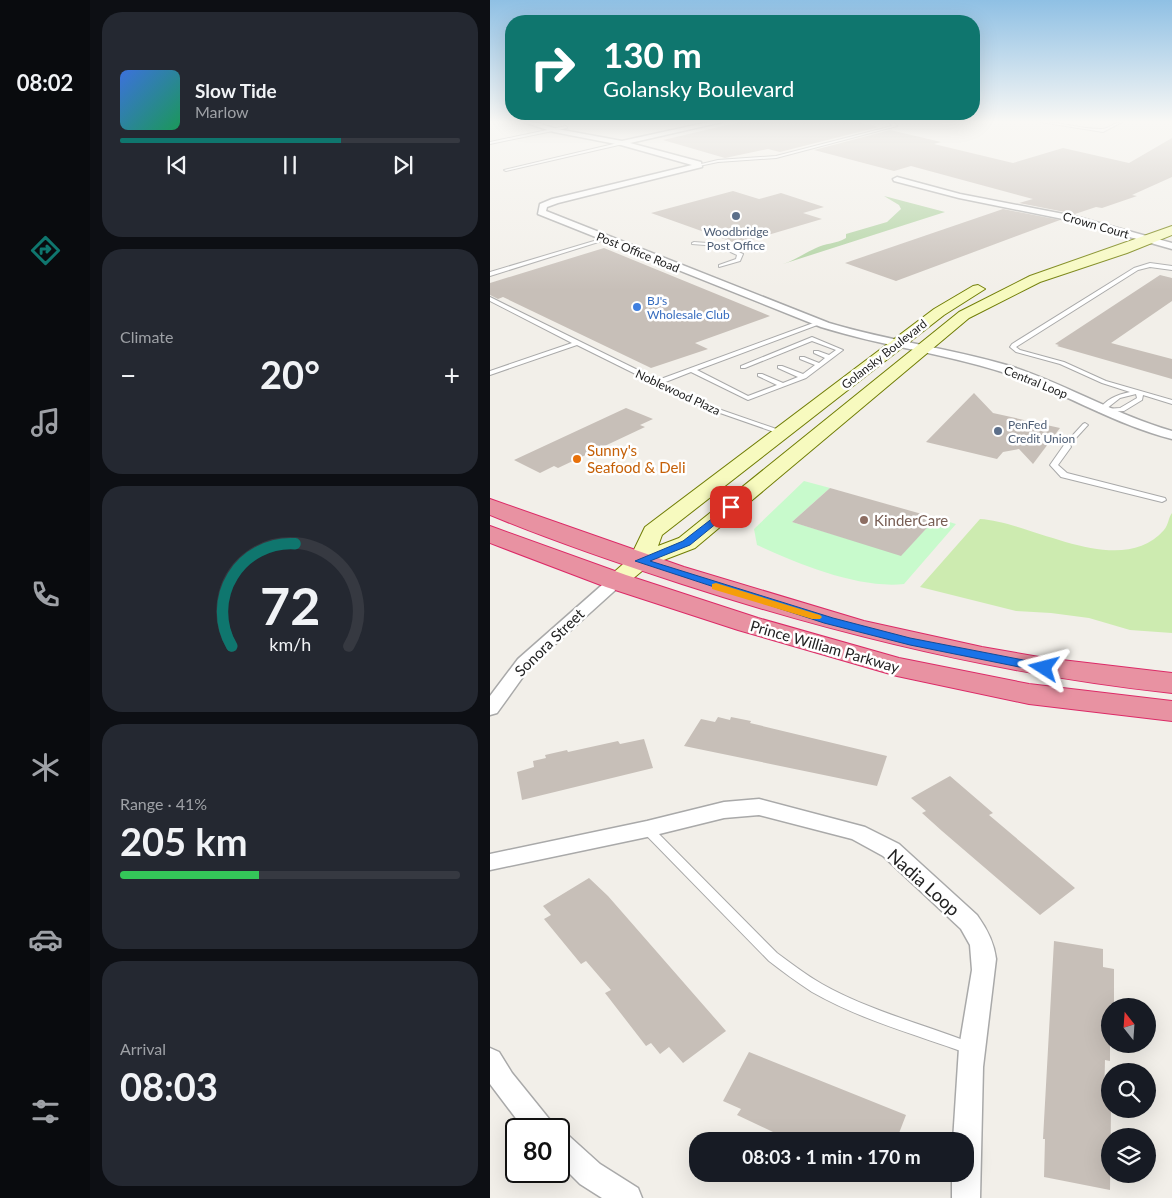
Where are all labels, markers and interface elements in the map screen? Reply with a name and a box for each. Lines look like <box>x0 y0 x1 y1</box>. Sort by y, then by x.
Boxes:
text: 130 m <box>603 33 702 75</box>
icon: right <box>520 35 585 100</box>
text: 08:02 <box>17 69 73 96</box>
text: Golansky Boulevard <box>603 75 794 102</box>
text: Slow Tide <box>195 79 277 102</box>
text: Marlow <box>195 102 249 121</box>
icon: previous <box>163 151 191 179</box>
icon: pause <box>276 151 304 179</box>
icon: next <box>389 151 417 179</box>
street label: Crown Court <box>1061 208 1131 242</box>
marker: Woodbridge Post Office <box>730 210 742 222</box>
place label: Woodbridge Post Office <box>703 224 769 253</box>
street label: Post Office Road <box>594 229 682 275</box>
icon: directions <box>28 233 63 268</box>
place label: BJ's Wholesale Club <box>647 293 730 322</box>
marker: BJ's Wholesale Club <box>631 301 643 313</box>
street label: Golansky Boulevard <box>838 316 930 392</box>
text: Climate <box>120 327 173 346</box>
text: 20° <box>260 351 320 397</box>
text: − <box>120 358 136 392</box>
text: + <box>444 358 460 392</box>
street label: Central Loop <box>1002 362 1070 402</box>
street label: Noblewood Plaza <box>633 366 723 418</box>
icon: music <box>28 405 63 440</box>
place label: PenFed Credit Union <box>1008 417 1075 446</box>
marker: PenFed Credit Union <box>992 425 1004 437</box>
place label: Sunny's Seafood & Deli <box>587 441 686 476</box>
marker: Sunny's Seafood & Deli <box>571 453 583 465</box>
pin <box>710 486 752 528</box>
icon: arrive <box>717 493 745 521</box>
place label: KinderCare <box>874 511 948 529</box>
marker: KinderCare <box>858 514 870 526</box>
text: 72 <box>260 574 320 636</box>
icon: phone <box>28 577 63 612</box>
street label: Sonora Street <box>511 604 588 680</box>
street label: Prince William Parkway <box>748 616 902 676</box>
text: km/h <box>269 633 311 655</box>
position arrow <box>1017 641 1069 693</box>
icon: climate <box>28 750 63 785</box>
text: Range · 41% <box>120 794 207 813</box>
text: 205 km <box>120 818 248 864</box>
street label: Nadia Loop <box>883 844 965 920</box>
icon: car <box>28 922 63 957</box>
north arrow <box>1101 998 1156 1052</box>
map controls <box>1101 998 1156 1183</box>
text: Arrival <box>120 1039 166 1058</box>
text: 08:03 <box>120 1063 218 1109</box>
button: search <box>1101 1063 1156 1118</box>
icon: filters <box>28 1094 63 1129</box>
speed limit sign: 80 <box>505 1118 570 1183</box>
button: layers <box>1101 1128 1156 1183</box>
text: 08:03 · 1 min · 170 m <box>742 1145 921 1168</box>

